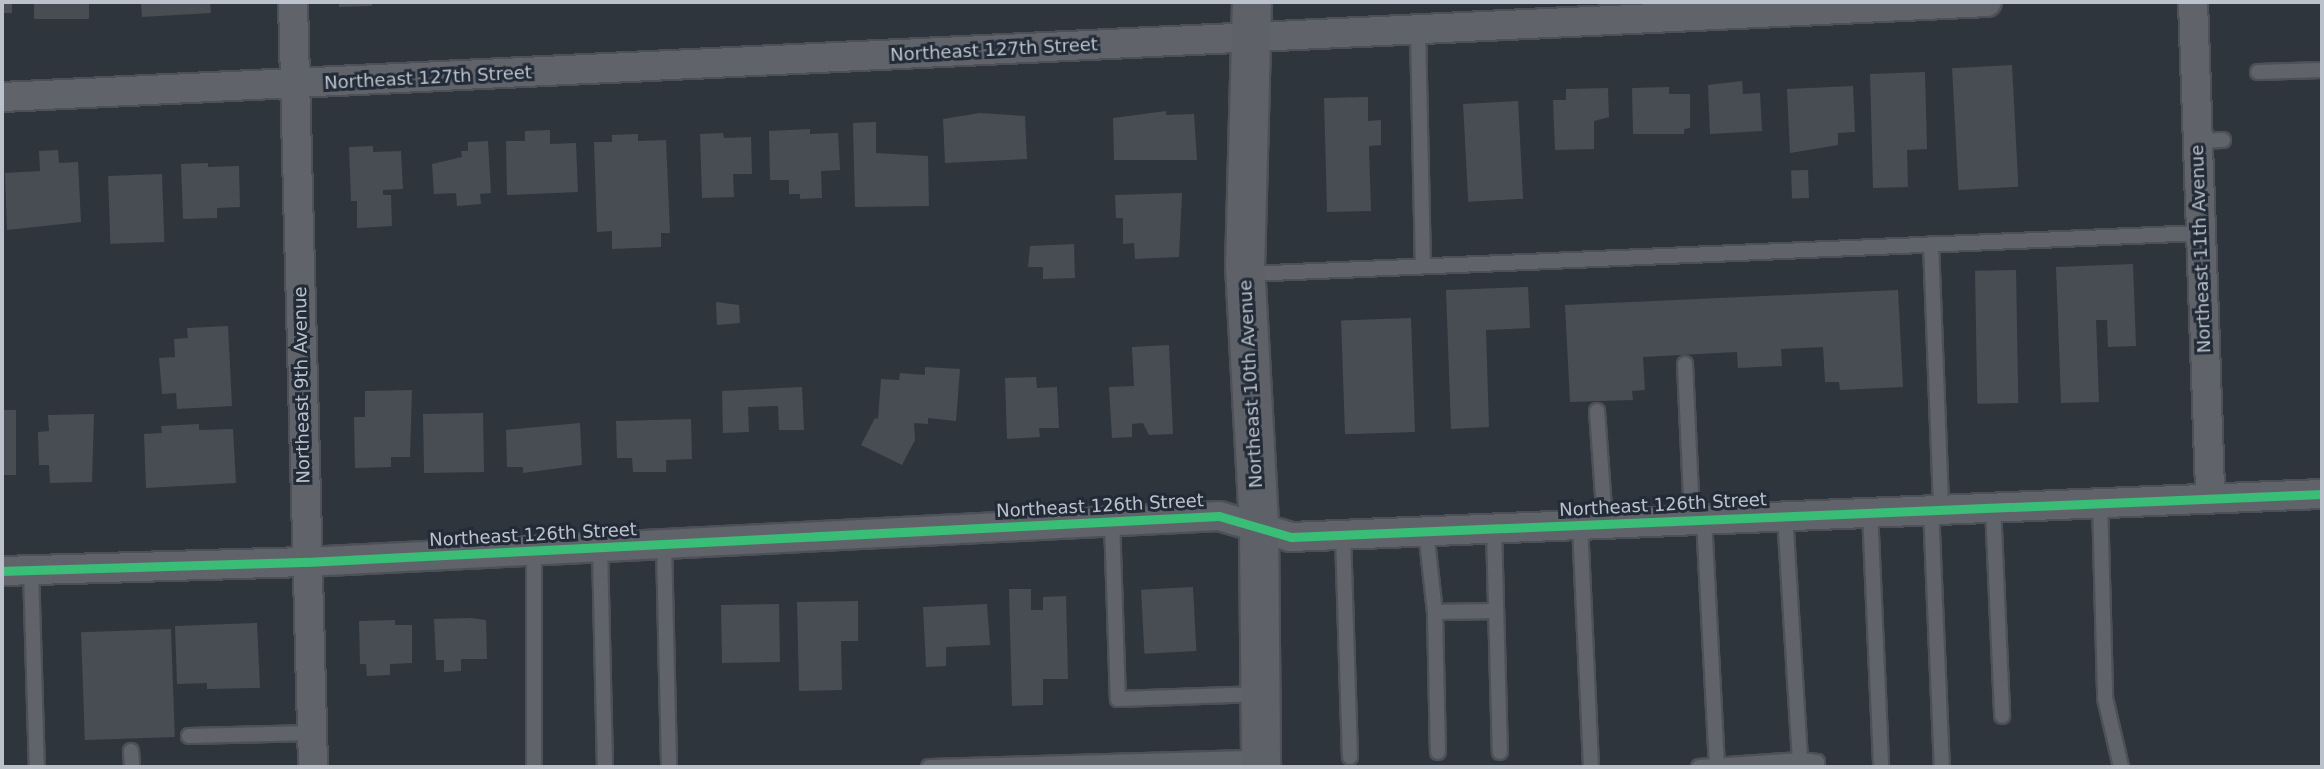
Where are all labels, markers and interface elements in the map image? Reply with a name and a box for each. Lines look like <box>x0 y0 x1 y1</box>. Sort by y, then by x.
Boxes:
street label: Northeast 127th Street <box>890 34 1098 66</box>
street label: Northeast 127th Street <box>324 62 532 94</box>
street label: Northeast 11th Avenue <box>2187 144 2215 354</box>
street label: Northeast 10th Avenue <box>1235 279 1267 489</box>
street label: Northeast 9th Avenue <box>289 286 315 484</box>
street label: Northeast 126th Street <box>1559 489 1767 521</box>
street label: Northeast 126th Street <box>996 490 1204 522</box>
street label: Northeast 126th Street <box>429 519 637 551</box>

